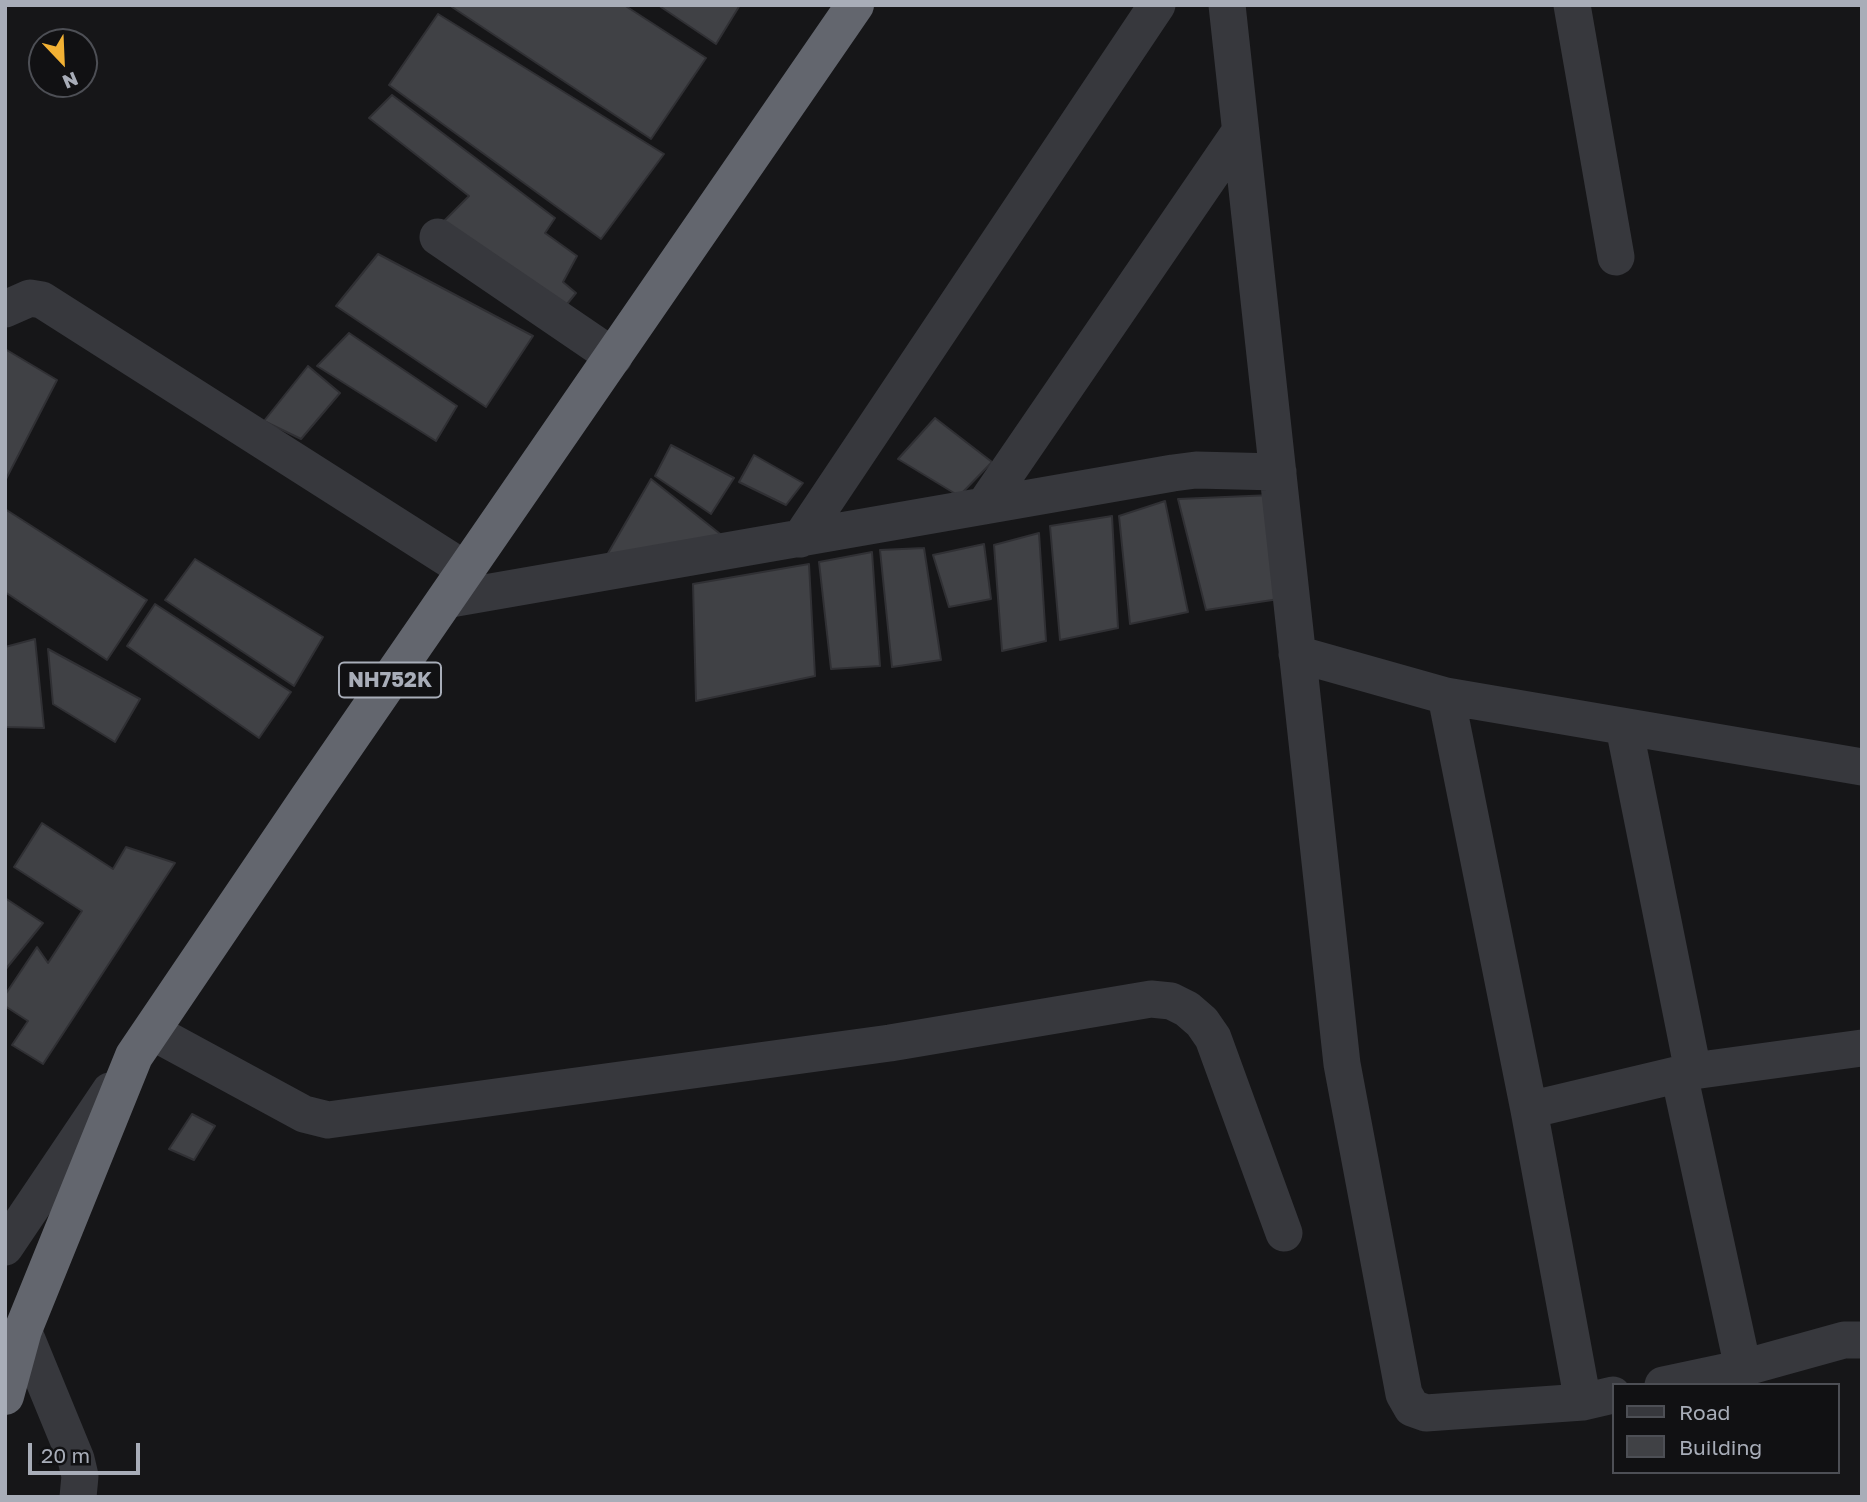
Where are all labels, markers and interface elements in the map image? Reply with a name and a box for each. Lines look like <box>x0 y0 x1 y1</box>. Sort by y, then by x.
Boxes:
north arrow <box>28 28 98 98</box>
text: N <box>59 68 82 94</box>
road number: NH752K <box>339 662 441 698</box>
legend <box>1612 1383 1839 1474</box>
text: Road <box>1679 1399 1730 1425</box>
scale bar <box>32 1428 144 1472</box>
text: Building <box>1679 1434 1762 1460</box>
text: 20 m <box>41 1442 90 1468</box>

